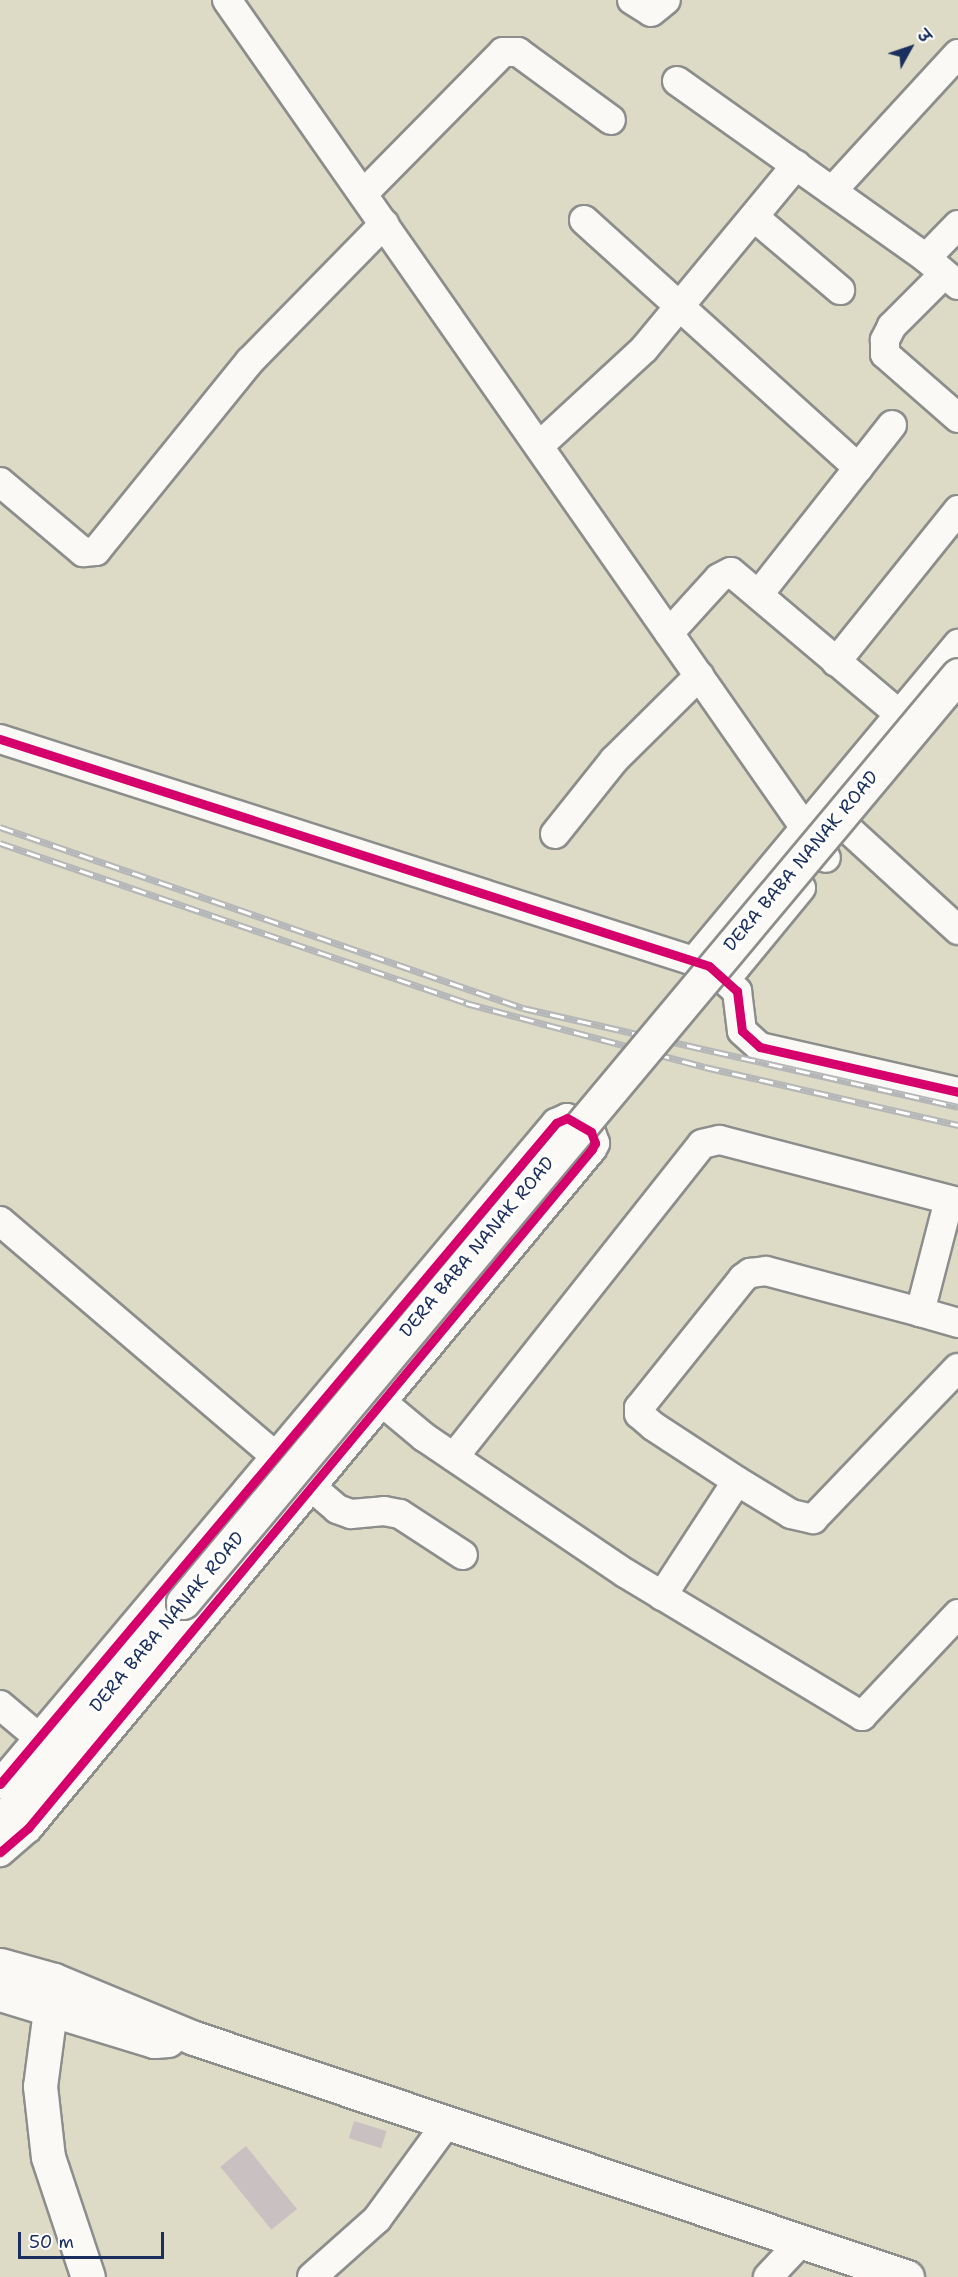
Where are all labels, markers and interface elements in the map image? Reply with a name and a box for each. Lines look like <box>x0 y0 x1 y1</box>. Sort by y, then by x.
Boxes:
north arrow <box>880 18 940 78</box>
text: उ <box>913 25 936 47</box>
street label: DERA BABA NANAK ROAD <box>719 766 883 956</box>
street label: DERA BABA NANAK ROAD <box>395 1152 559 1342</box>
street label: DERA BABA NANAK ROAD <box>85 1527 249 1717</box>
scale bar <box>21 2220 166 2258</box>
text: 50 m <box>29 2230 74 2254</box>

